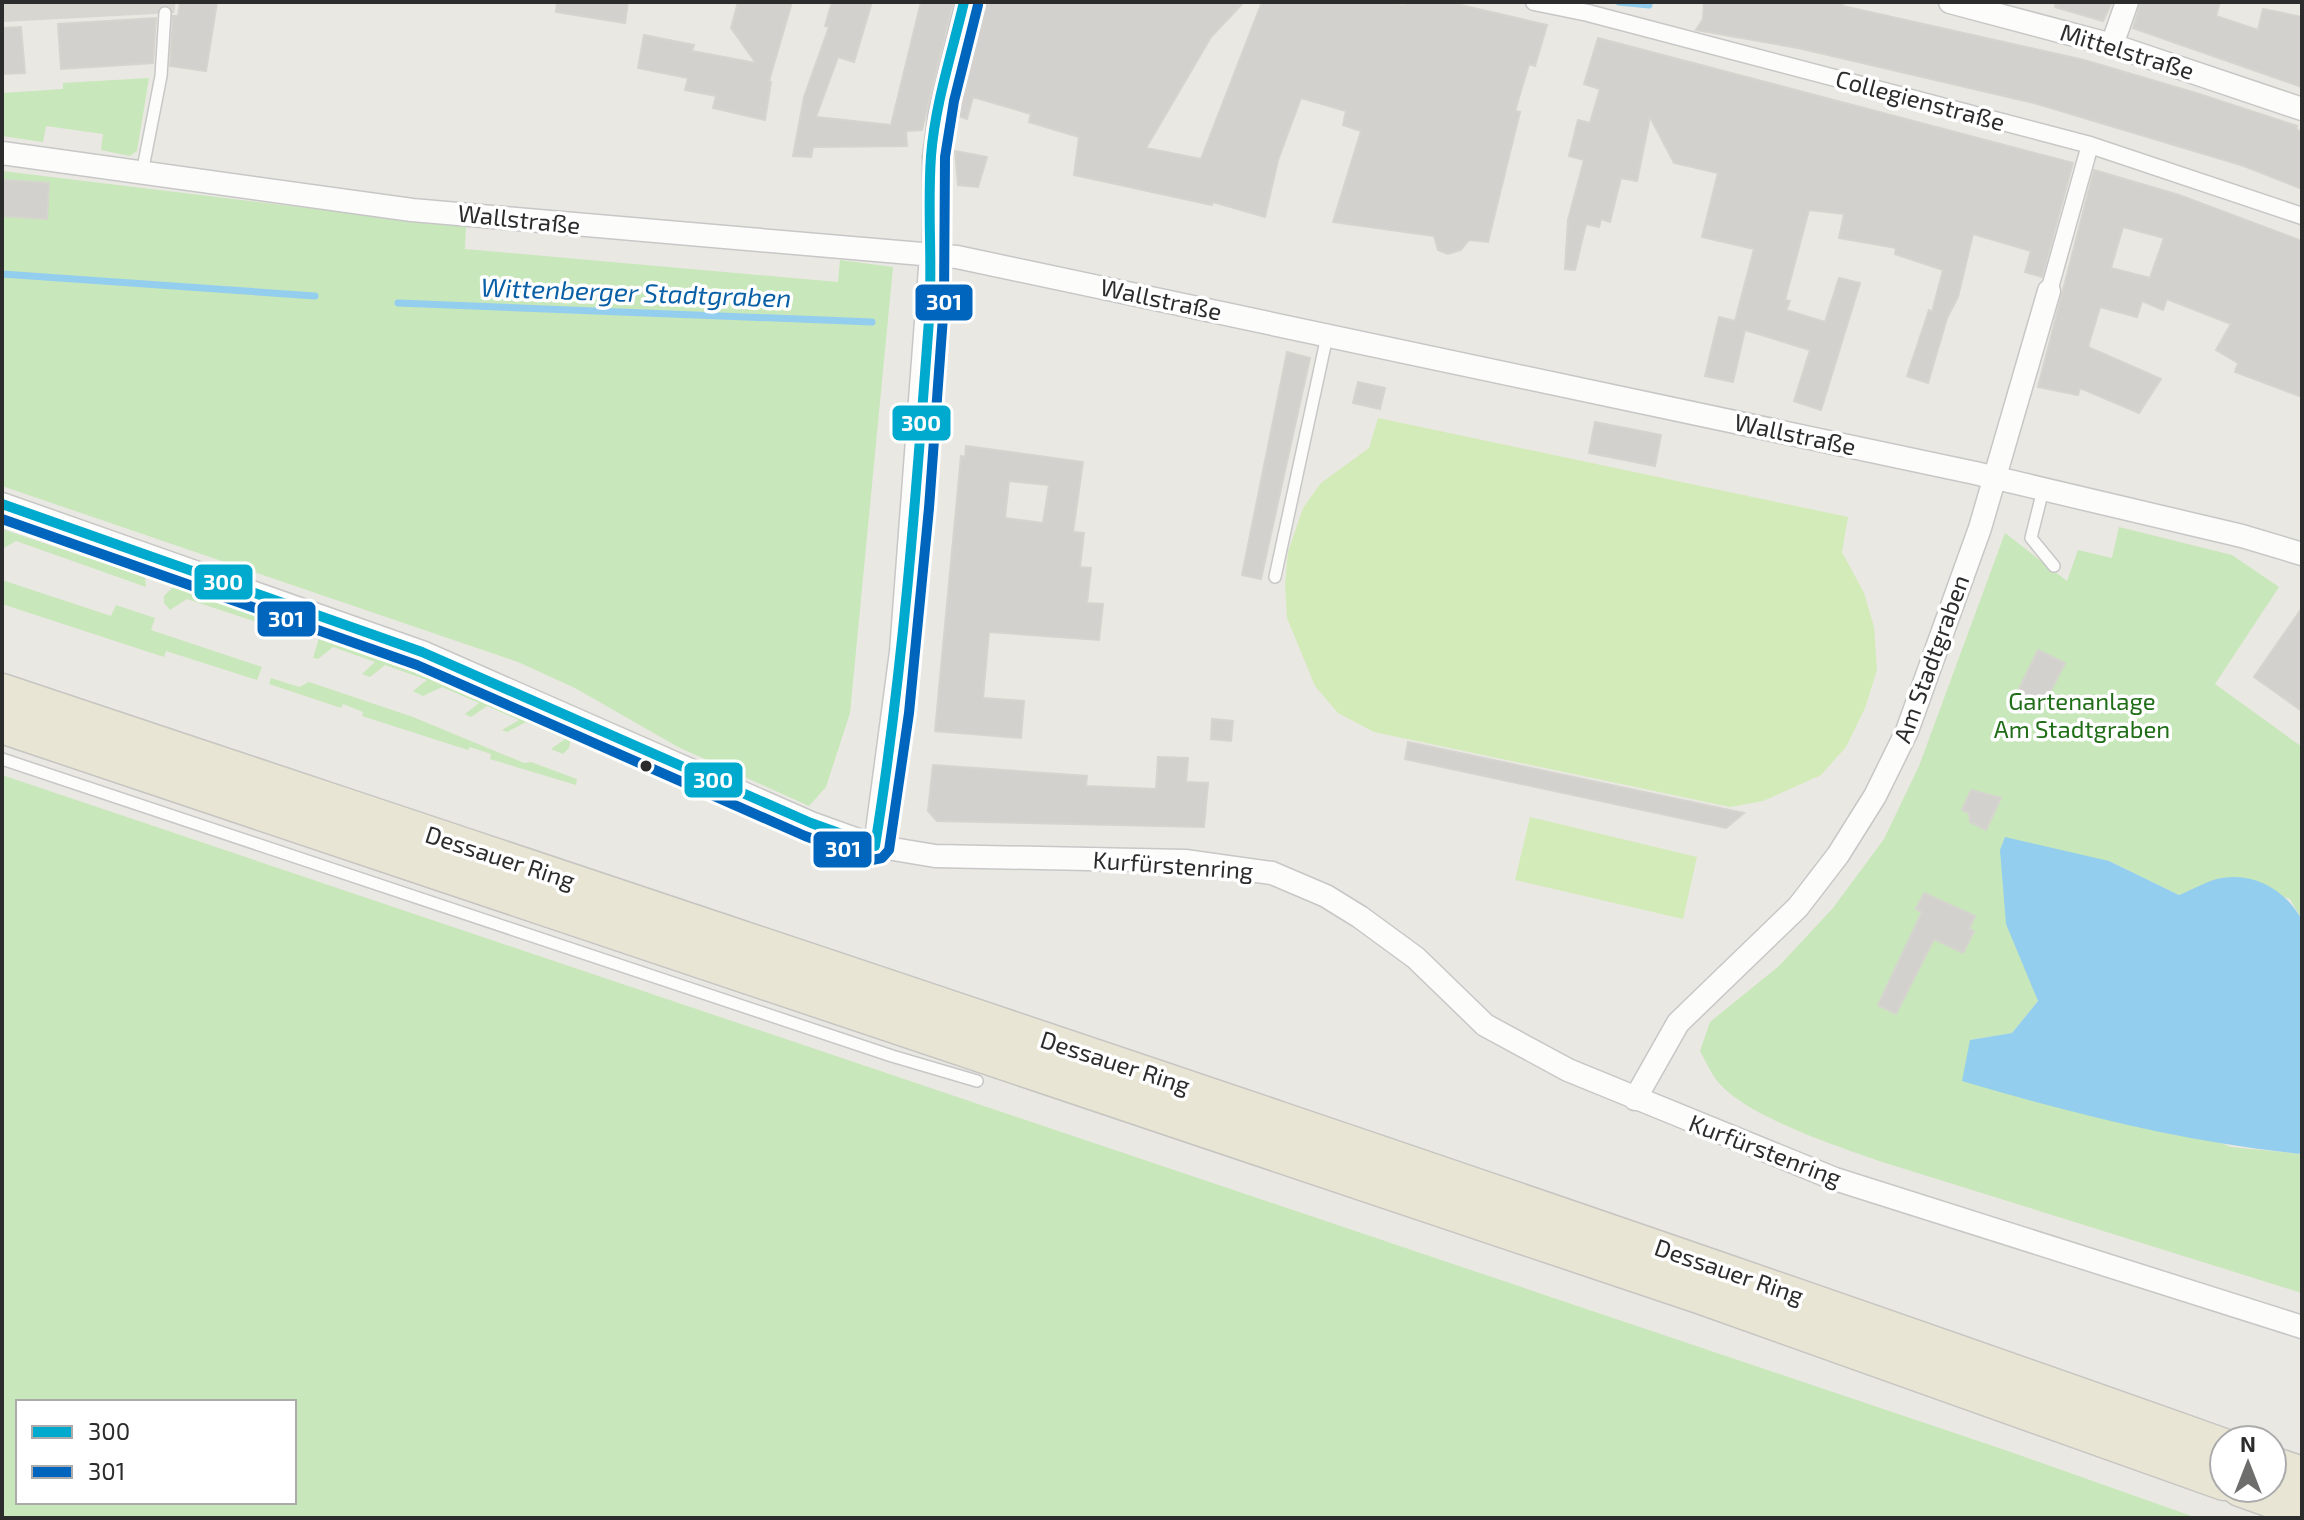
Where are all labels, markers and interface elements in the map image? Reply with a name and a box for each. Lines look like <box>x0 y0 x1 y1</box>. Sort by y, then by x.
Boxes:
street label: Mittelstraße <box>2057 16 2198 85</box>
street label: Collegienstraße <box>1833 63 2008 136</box>
street label: Wallstraße <box>456 198 582 239</box>
water label: Wittenberger Stadtgraben <box>480 271 792 312</box>
street label: Wallstraße <box>1098 272 1225 326</box>
line badge: 301 <box>914 283 974 322</box>
text: 301 <box>926 288 962 314</box>
line badge: 300 <box>891 404 952 442</box>
street label: Wallstraße <box>1732 407 1859 461</box>
text: 300 <box>901 409 941 435</box>
line badge: 300 <box>193 563 254 601</box>
text: 300 <box>203 568 243 594</box>
street label: Am Stadtgraben <box>1887 571 1974 746</box>
line badge: 301 <box>256 600 317 638</box>
text: 301 <box>268 605 304 631</box>
park label: Gartenanlage Am Stadtgraben <box>1994 686 2170 743</box>
unlabelled marker <box>638 758 654 774</box>
line badge: 300 <box>683 761 744 799</box>
text: 300 <box>693 766 733 792</box>
street label: Dessauer Ring <box>422 819 579 894</box>
line badge: 301 <box>812 830 873 869</box>
text: 301 <box>825 835 861 861</box>
street label: Kurfürstenring <box>1092 844 1254 885</box>
street label: Dessauer Ring <box>1037 1024 1194 1099</box>
street label: Kurfürstenring <box>1685 1107 1846 1192</box>
street label: Dessauer Ring <box>1651 1232 1808 1310</box>
legend <box>16 1400 296 1504</box>
text: 300 <box>88 1416 130 1445</box>
north arrow <box>2208 1424 2288 1504</box>
text: N <box>2240 1430 2256 1456</box>
text: 301 <box>88 1456 125 1485</box>

